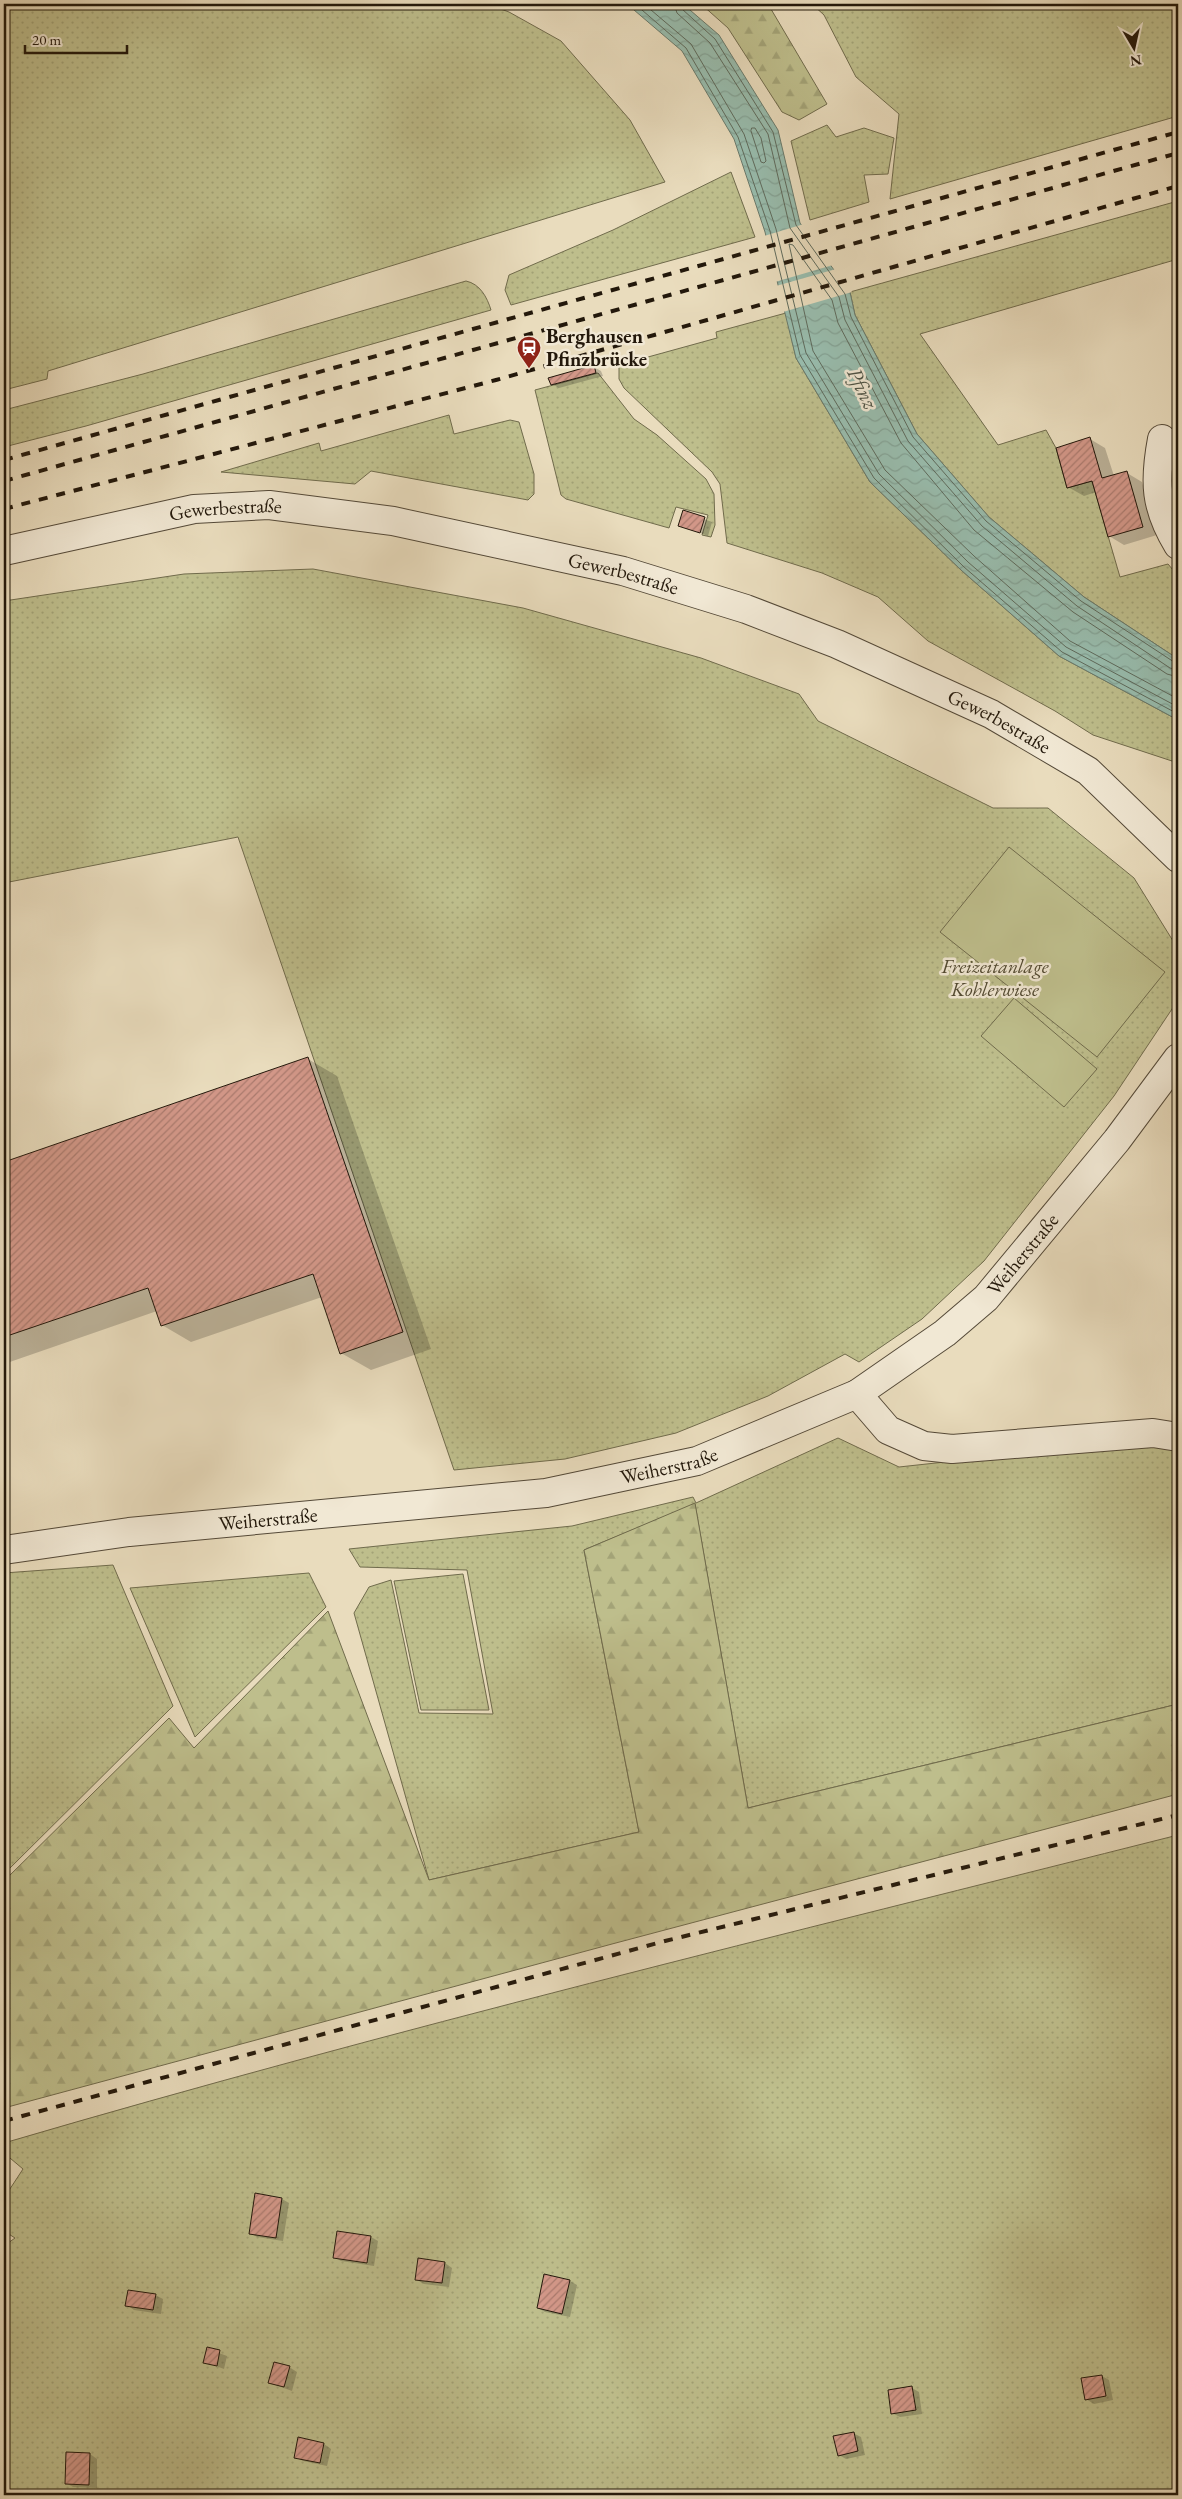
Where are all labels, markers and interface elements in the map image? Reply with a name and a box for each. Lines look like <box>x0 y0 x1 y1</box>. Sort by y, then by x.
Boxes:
scale bar <box>25 22 128 54</box>
north arrow <box>1110 22 1160 72</box>
text: 20 m <box>32 30 61 49</box>
text: N <box>1128 51 1143 71</box>
place label: Berghausen Pfinzbrücke <box>546 323 647 372</box>
station icon: Berghausen Pfinzbrücke <box>516 335 542 369</box>
water label: Pfinz <box>841 363 885 414</box>
street label: Gewerbestraße <box>166 491 284 527</box>
street label: Gewerbestraße <box>566 546 682 601</box>
street label: Gewerbestraße <box>943 683 1056 759</box>
park label: Freizeitanlage Kohlerwiese <box>940 953 1049 1002</box>
street label: Weiherstraße <box>981 1207 1064 1301</box>
street label: Weiherstraße <box>618 1441 722 1490</box>
street label: Weiherstraße <box>218 1501 319 1537</box>

